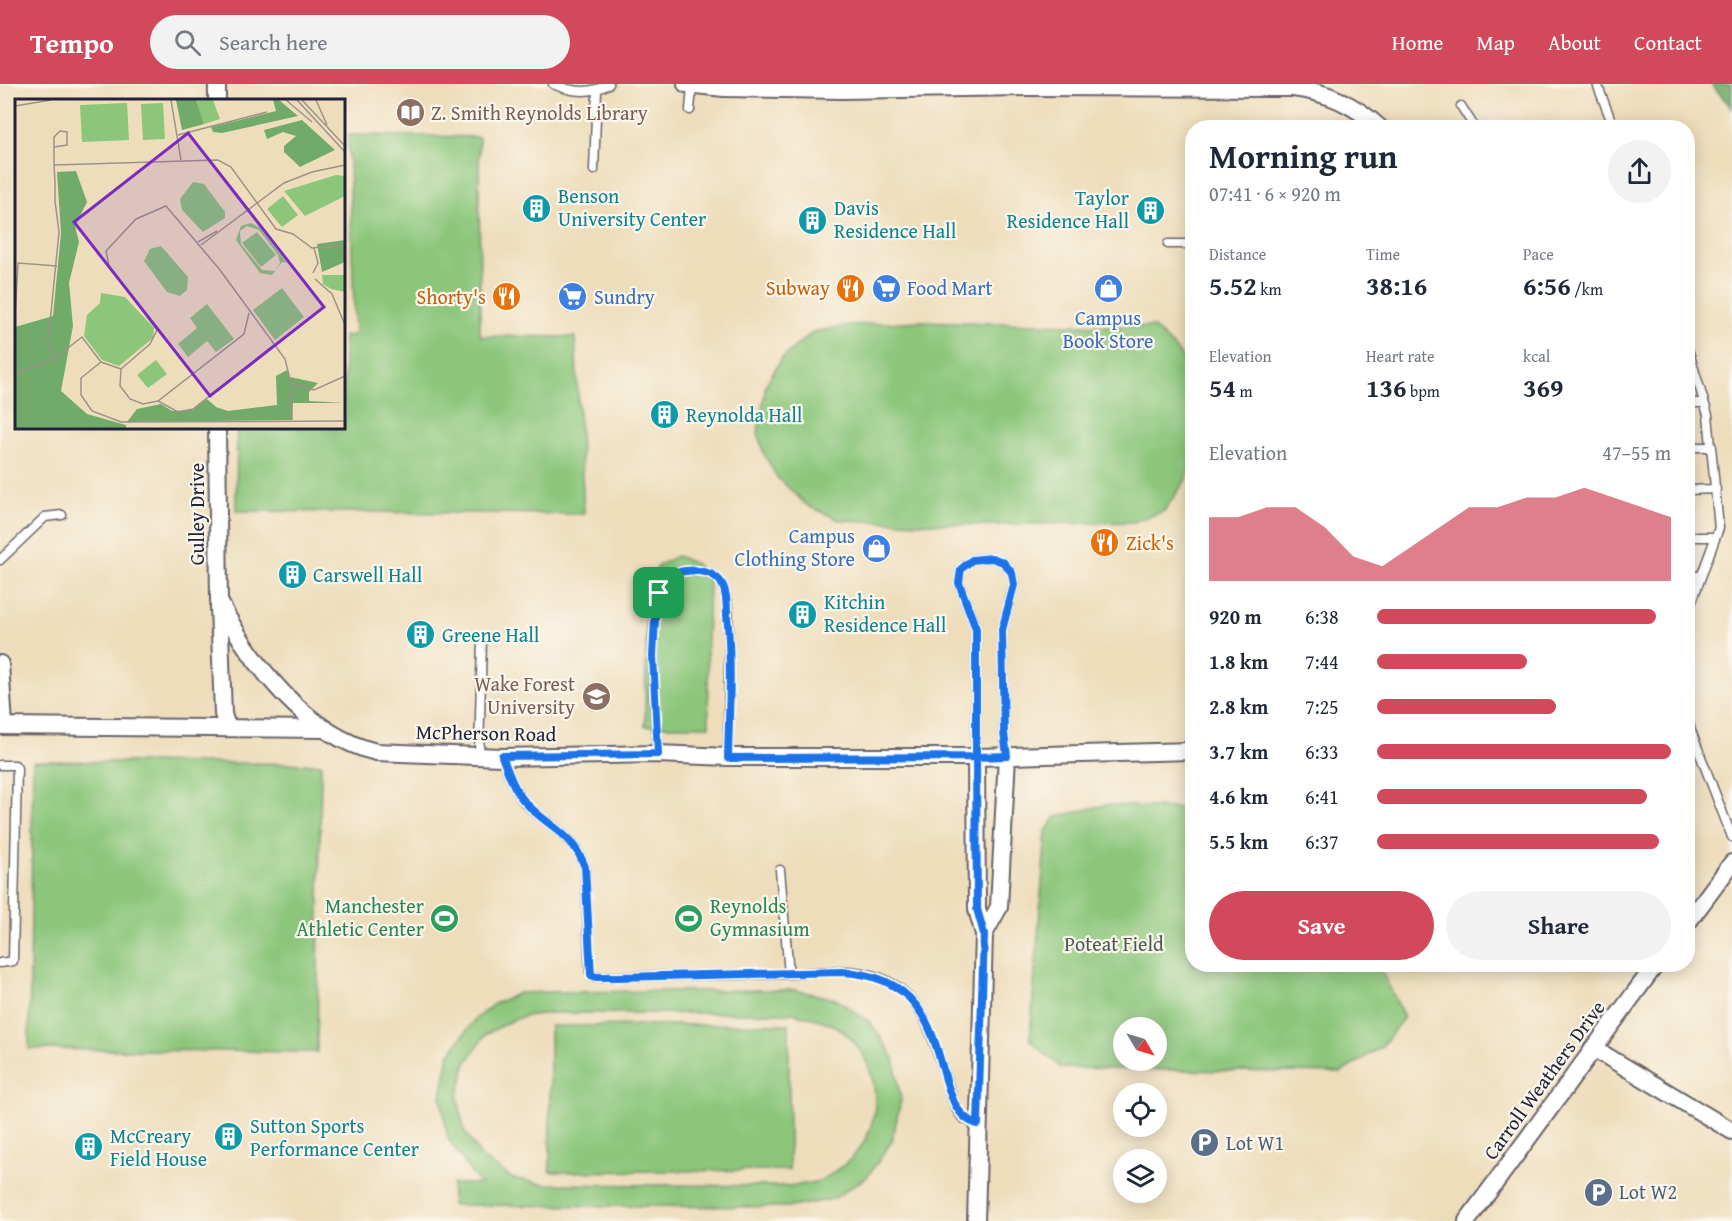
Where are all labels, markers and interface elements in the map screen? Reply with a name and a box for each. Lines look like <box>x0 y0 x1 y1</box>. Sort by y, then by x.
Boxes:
search box <box>150 15 570 69</box>
text: Tempo <box>30 22 114 63</box>
icon: search <box>171 26 204 59</box>
text: Search here <box>219 26 328 58</box>
text: Home <box>1392 27 1443 58</box>
text: Map <box>1476 27 1515 58</box>
text: About <box>1548 27 1601 58</box>
text: Contact <box>1634 27 1702 58</box>
library icon: Z. Smith Reynolds Library <box>394 97 426 129</box>
place label: Z. Smith Reynolds Library <box>431 98 648 127</box>
inset map <box>15 99 345 429</box>
text: Morning run <box>1209 132 1398 180</box>
button: share <box>1608 140 1671 203</box>
text: 07:41 · 6 × 920 m <box>1209 179 1341 208</box>
place label: Benson University Center <box>558 181 706 233</box>
place label: Taylor Residence Hall <box>1007 183 1129 235</box>
building icon: Benson University Center <box>521 192 553 224</box>
place label: Davis Residence Hall <box>834 193 957 245</box>
building icon: Taylor Residence Hall <box>1134 194 1166 226</box>
building icon: Davis Residence Hall <box>797 204 829 236</box>
text: Distance <box>1209 242 1266 266</box>
text: Time <box>1366 242 1400 266</box>
text: Pace <box>1523 242 1554 266</box>
text: 5.52 <box>1209 266 1257 305</box>
text: 38:16 <box>1366 266 1427 305</box>
text: 6:56 <box>1523 266 1571 305</box>
restaurant icon: Subway <box>835 272 867 304</box>
supermarket icon: Food Mart <box>870 272 902 304</box>
shop icon: Campus Book Store <box>1092 272 1124 304</box>
place label: Subway <box>766 273 830 302</box>
place label: Food Mart <box>907 273 993 302</box>
text: km <box>1257 277 1281 301</box>
text: /km <box>1571 277 1603 301</box>
restaurant icon: Shorty's <box>491 281 523 313</box>
supermarket icon: Sundry <box>557 281 589 313</box>
place label: Shorty's <box>416 282 486 311</box>
place label: Sundry <box>594 282 655 311</box>
place label: Campus Book Store <box>1063 303 1153 355</box>
text: Elevation <box>1209 344 1272 368</box>
text: Heart rate <box>1366 344 1435 368</box>
text: kcal <box>1523 344 1550 368</box>
text: 54 <box>1209 368 1236 407</box>
text: 136 <box>1366 368 1406 407</box>
text: 369 <box>1523 368 1563 407</box>
text: m <box>1236 379 1253 403</box>
text: bpm <box>1406 379 1440 403</box>
building icon: Reynolda Hall <box>649 399 681 431</box>
place label: Reynolda Hall <box>686 400 803 429</box>
text: Elevation <box>1209 438 1287 467</box>
text: 47–55 m <box>1602 438 1671 467</box>
street label: Gulley Drive <box>182 463 211 565</box>
place label: Campus Clothing Store <box>734 521 855 573</box>
restaurant icon: Zick's <box>1089 527 1121 559</box>
place label: Zick's <box>1126 528 1174 557</box>
shop icon: Campus Clothing Store <box>860 532 892 564</box>
building icon: Carswell Hall <box>276 559 308 591</box>
place label: Carswell Hall <box>313 560 423 589</box>
pin <box>633 567 684 618</box>
icon: arrive <box>642 576 675 609</box>
place label: Kitchin Residence Hall <box>824 587 947 639</box>
building icon: Kitchin Residence Hall <box>787 598 819 630</box>
text: 920 m <box>1209 602 1262 631</box>
text: 6:38 <box>1305 602 1339 631</box>
building icon: Greene Hall <box>405 619 437 651</box>
place label: Greene Hall <box>442 620 540 649</box>
text: 1.8 km <box>1209 647 1268 676</box>
text: 7:44 <box>1305 647 1339 676</box>
place label: Wake Forest University <box>474 669 575 721</box>
school or university icon: Wake Forest University <box>580 680 612 712</box>
text: 2.8 km <box>1209 692 1268 721</box>
text: 7:25 <box>1305 692 1339 721</box>
street label: McPherson Road <box>416 717 557 748</box>
text: 3.7 km <box>1209 737 1268 766</box>
text: 6:33 <box>1305 737 1339 766</box>
text: 4.6 km <box>1209 782 1268 811</box>
text: 6:41 <box>1305 782 1339 811</box>
text: 5.5 km <box>1209 827 1268 856</box>
text: 6:37 <box>1305 827 1339 856</box>
place label: Manchester Athletic Center <box>296 891 424 943</box>
place label: Reynolds Gymnasium <box>710 891 810 943</box>
button: Save <box>1209 891 1434 960</box>
button: Share <box>1446 891 1671 960</box>
sports icon: Manchester Athletic Center <box>429 902 461 934</box>
sports icon: Reynolds Gymnasium <box>673 902 705 934</box>
park label: Poteat Field <box>1064 929 1164 958</box>
street label: Carroll Weathers Drive <box>1476 994 1611 1165</box>
north arrow <box>1113 1017 1167 1071</box>
map controls <box>1113 1017 1167 1203</box>
button: locate <box>1113 1083 1167 1137</box>
place label: Sutton Sports Performance Center <box>250 1111 419 1163</box>
place label: McCreary Field House <box>110 1121 207 1173</box>
building icon: Sutton Sports Performance Center <box>213 1121 245 1153</box>
parking icon: Lot W1 <box>1189 1127 1221 1159</box>
place label: Lot W1 <box>1226 1128 1284 1157</box>
building icon: McCreary Field House <box>73 1131 105 1163</box>
button: layers <box>1113 1149 1167 1203</box>
parking icon: Lot W2 <box>1582 1176 1614 1208</box>
place label: Lot W2 <box>1619 1177 1677 1206</box>

